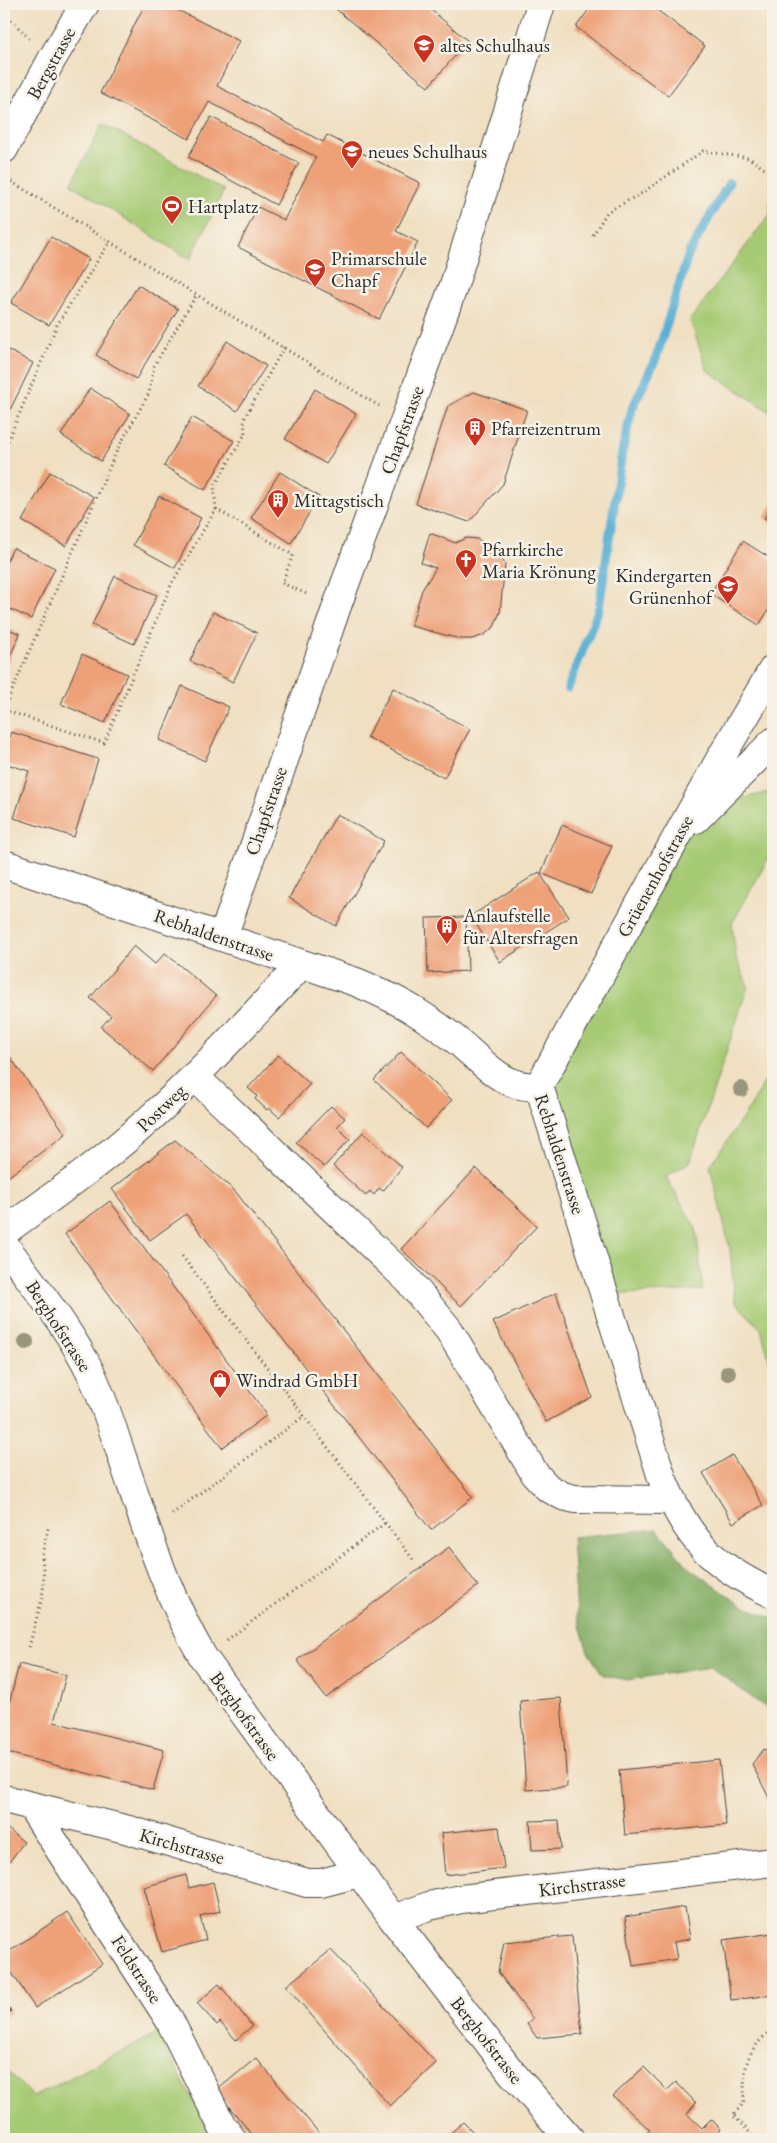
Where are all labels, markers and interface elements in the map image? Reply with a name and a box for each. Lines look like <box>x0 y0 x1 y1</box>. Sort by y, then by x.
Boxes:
street label: Bergstrasse <box>21 22 81 104</box>
school or university icon: altes Schulhaus <box>412 33 436 64</box>
place label: altes Schulhaus <box>440 33 550 58</box>
school or university icon: neues Schulhaus <box>340 139 364 170</box>
place label: neues Schulhaus <box>368 139 487 164</box>
sports icon: Hartplatz <box>160 194 184 225</box>
place label: Hartplatz <box>188 194 259 219</box>
place label: Primarschule Chapf <box>331 246 427 293</box>
school or university icon: Primarschule Chapf <box>303 257 327 288</box>
street label: Chapfstrasse <box>374 382 430 478</box>
building icon: Pfarreizentrum <box>463 416 487 447</box>
place label: Pfarreizentrum <box>491 416 601 441</box>
building icon: Mittagstisch <box>266 488 290 519</box>
place label: Mittagstisch <box>294 488 384 513</box>
place label: Pfarrkirche Maria Krönung <box>482 537 596 584</box>
church icon: Pfarrkirche Maria Krönung <box>454 548 478 579</box>
place label: Kindergarten Grünenhof <box>615 563 714 610</box>
school or university icon: Kindergarten Grünenhof <box>716 574 740 605</box>
street label: Chapfstrasse <box>239 763 293 859</box>
street label: Grüenenhofstrasse <box>611 810 699 942</box>
street label: Rebhaldenstrasse <box>151 903 277 967</box>
place label: Anlaufstelle für Altersfragen <box>462 903 578 950</box>
building icon: Anlaufstelle für Altersfragen <box>435 914 459 945</box>
street label: Postweg <box>131 1078 192 1138</box>
street label: Rebhaldenstrasse <box>529 1091 591 1217</box>
street label: Berghofstrasse <box>20 1276 98 1376</box>
shop icon: Windrad GmbH <box>208 1368 232 1399</box>
place label: Windrad GmbH <box>236 1368 358 1393</box>
street label: Berghofstrasse <box>204 1667 286 1765</box>
street label: Kirchstrasse <box>137 1822 227 1870</box>
street label: Kirchstrasse <box>537 1867 627 1903</box>
street label: Feldstrasse <box>106 1930 168 2008</box>
street label: Berghofstrasse <box>445 1991 529 2089</box>

